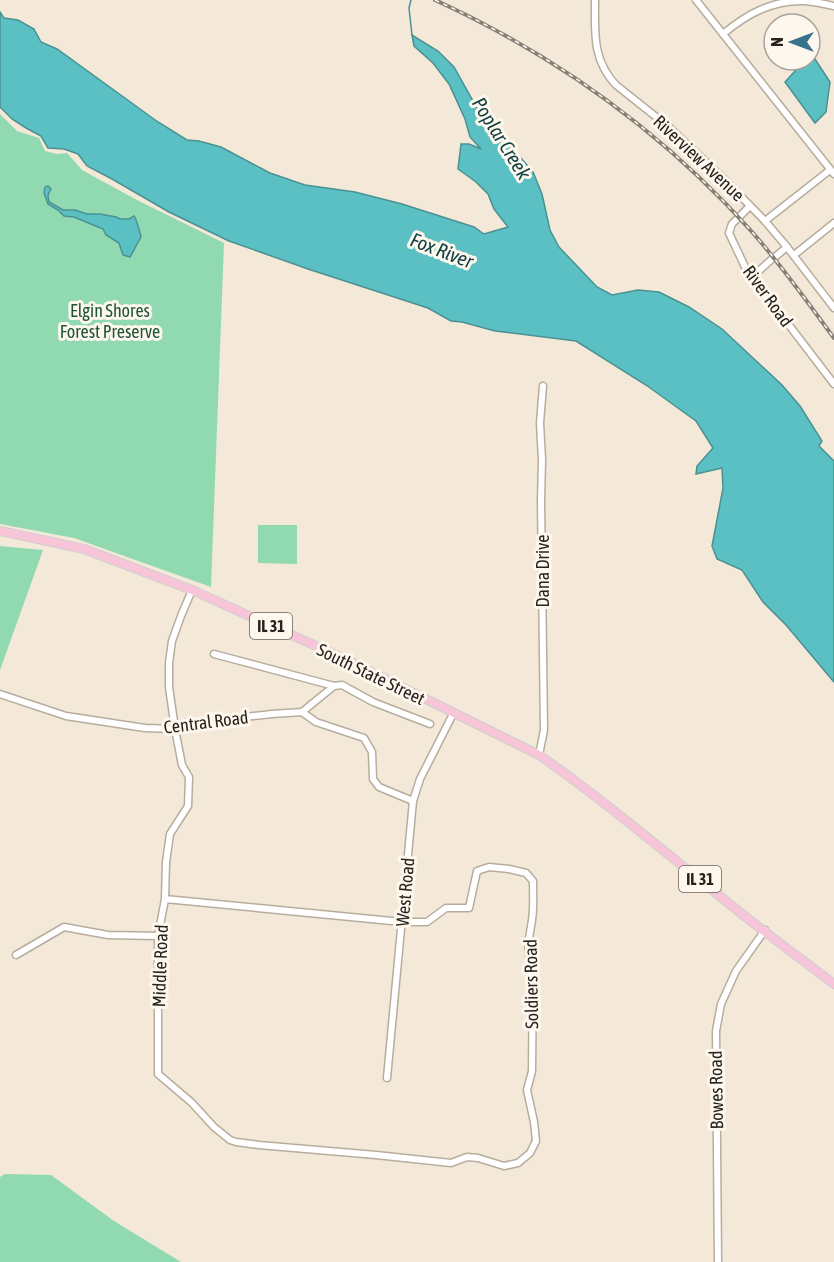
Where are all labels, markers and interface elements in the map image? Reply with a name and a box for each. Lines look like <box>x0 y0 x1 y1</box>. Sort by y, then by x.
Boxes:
north arrow <box>762 12 822 72</box>
text: N <box>768 37 786 47</box>
water label: Poplar Creek <box>468 93 536 183</box>
street label: Riverview Avenue <box>649 111 749 205</box>
water label: Fox River <box>407 228 478 273</box>
street label: River Road <box>739 261 797 331</box>
park label: Elgin Shores Forest Preserve <box>60 300 160 342</box>
street label: Dana Drive <box>532 535 553 607</box>
road number: IL 31 <box>250 613 292 639</box>
street label: South State Street <box>314 639 428 709</box>
street label: Central Road <box>162 706 250 738</box>
street label: West Road <box>392 857 418 927</box>
road number: IL 31 <box>679 866 721 892</box>
street label: Middle Road <box>148 924 172 1008</box>
street label: Soldiers Road <box>520 939 542 1029</box>
street label: Bowes Road <box>705 1050 727 1130</box>

